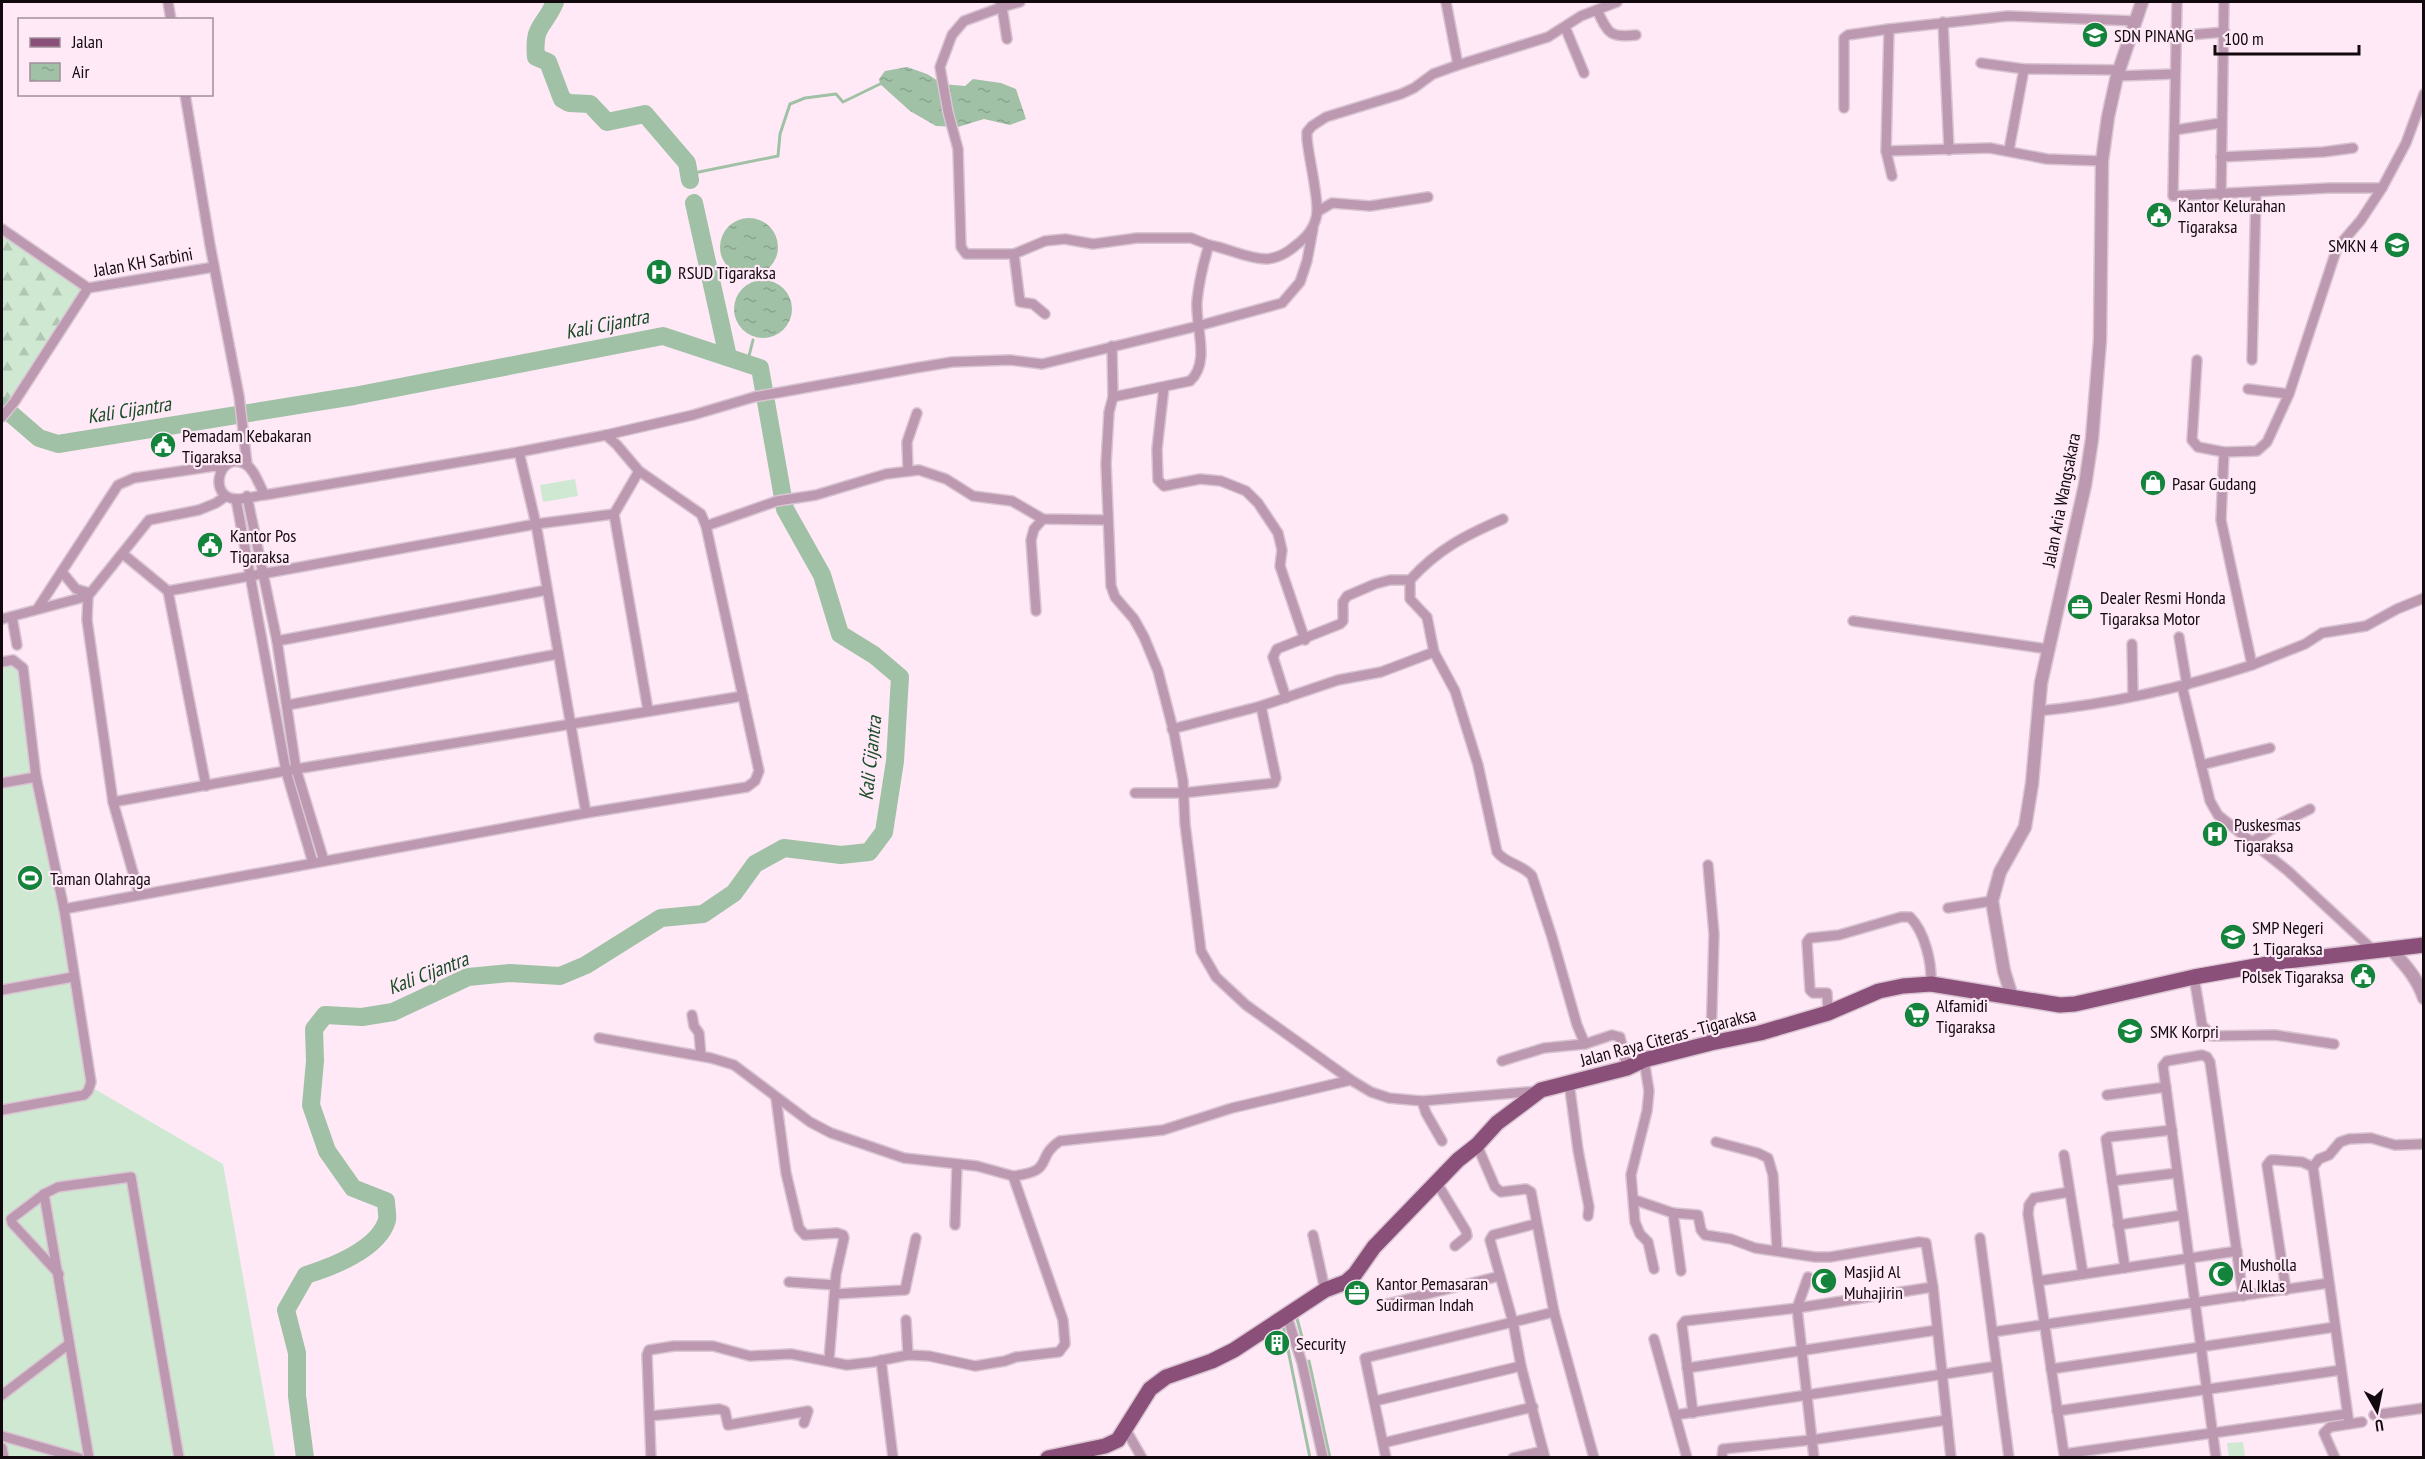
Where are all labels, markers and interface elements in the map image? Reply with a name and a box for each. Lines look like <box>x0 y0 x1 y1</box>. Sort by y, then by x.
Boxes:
legend <box>18 18 213 96</box>
scale bar <box>2215 18 2359 56</box>
school or university icon: SDN PINANG <box>2080 20 2110 50</box>
place label: SDN PINANG <box>2114 24 2194 47</box>
text: 100 m <box>2224 27 2264 50</box>
text: Jalan <box>71 30 103 53</box>
text: Air <box>72 60 89 83</box>
place label: Kantor Kelurahan Tigaraksa <box>2178 194 2286 238</box>
public building icon: Kantor Kelurahan Tigaraksa <box>2144 200 2174 230</box>
school or university icon: SMKN 4 <box>2382 230 2412 260</box>
place label: SMKN 4 <box>2328 234 2378 257</box>
street label: Jalan KH Sarbini <box>91 242 194 282</box>
hospital icon: RSUD Tigaraksa <box>644 257 674 287</box>
place label: RSUD Tigaraksa <box>678 261 776 284</box>
water label: Kali Cijantra <box>563 303 652 345</box>
water label: Kali Cijantra <box>85 390 174 429</box>
place label: Pemadam Kebakaran Tigaraksa <box>182 424 311 468</box>
public building icon: Pemadam Kebakaran Tigaraksa <box>148 430 178 460</box>
street label: Jalan Aria Wangsakara <box>2037 431 2085 570</box>
shop icon: Pasar Gudang <box>2138 468 2168 498</box>
place label: Pasar Gudang <box>2172 472 2256 495</box>
place label: Kantor Pos Tigaraksa <box>230 524 296 568</box>
public building icon: Kantor Pos Tigaraksa <box>195 530 225 560</box>
place label: Dealer Resmi Honda Tigaraksa Motor <box>2100 586 2226 630</box>
office icon: Dealer Resmi Honda Tigaraksa Motor <box>2065 592 2095 622</box>
water label: Kali Cijantra <box>853 714 887 801</box>
place label: Puskesmas Tigaraksa <box>2234 813 2301 857</box>
hospital icon: Puskesmas Tigaraksa <box>2200 819 2230 849</box>
sports icon: Taman Olahraga <box>15 863 45 893</box>
place label: Taman Olahraga <box>50 867 151 890</box>
place label: SMP Negeri 1 Tigaraksa <box>2252 916 2324 960</box>
school or university icon: SMP Negeri 1 Tigaraksa <box>2218 922 2248 952</box>
water label: Kali Cijantra <box>384 945 473 1000</box>
public building icon: Polsek Tigaraksa <box>2348 961 2378 991</box>
place label: Polsek Tigaraksa <box>2242 965 2344 988</box>
place label: Alfamidi Tigaraksa <box>1936 994 1995 1038</box>
supermarket icon: Alfamidi Tigaraksa <box>1902 1000 1932 1030</box>
street label: Jalan Raya Citeras - Tigaraksa <box>1577 1002 1759 1072</box>
school or university icon: SMK Korpri <box>2115 1016 2145 1046</box>
place label: SMK Korpri <box>2150 1020 2219 1043</box>
place label: Musholla Al Iklas <box>2240 1253 2297 1297</box>
mosque icon: Musholla Al Iklas <box>2206 1259 2236 1289</box>
place label: Masjid Al Muhajirin <box>1844 1260 1903 1304</box>
mosque icon: Masjid Al Muhajirin <box>1809 1266 1839 1296</box>
place label: Kantor Pemasaran Sudirman Indah <box>1376 1272 1488 1316</box>
office icon: Kantor Pemasaran Sudirman Indah <box>1342 1278 1372 1308</box>
building icon: Security <box>1262 1328 1292 1358</box>
place label: Security <box>1296 1332 1346 1355</box>
north arrow <box>2347 1381 2407 1441</box>
text: U <box>2374 1415 2385 1436</box>

